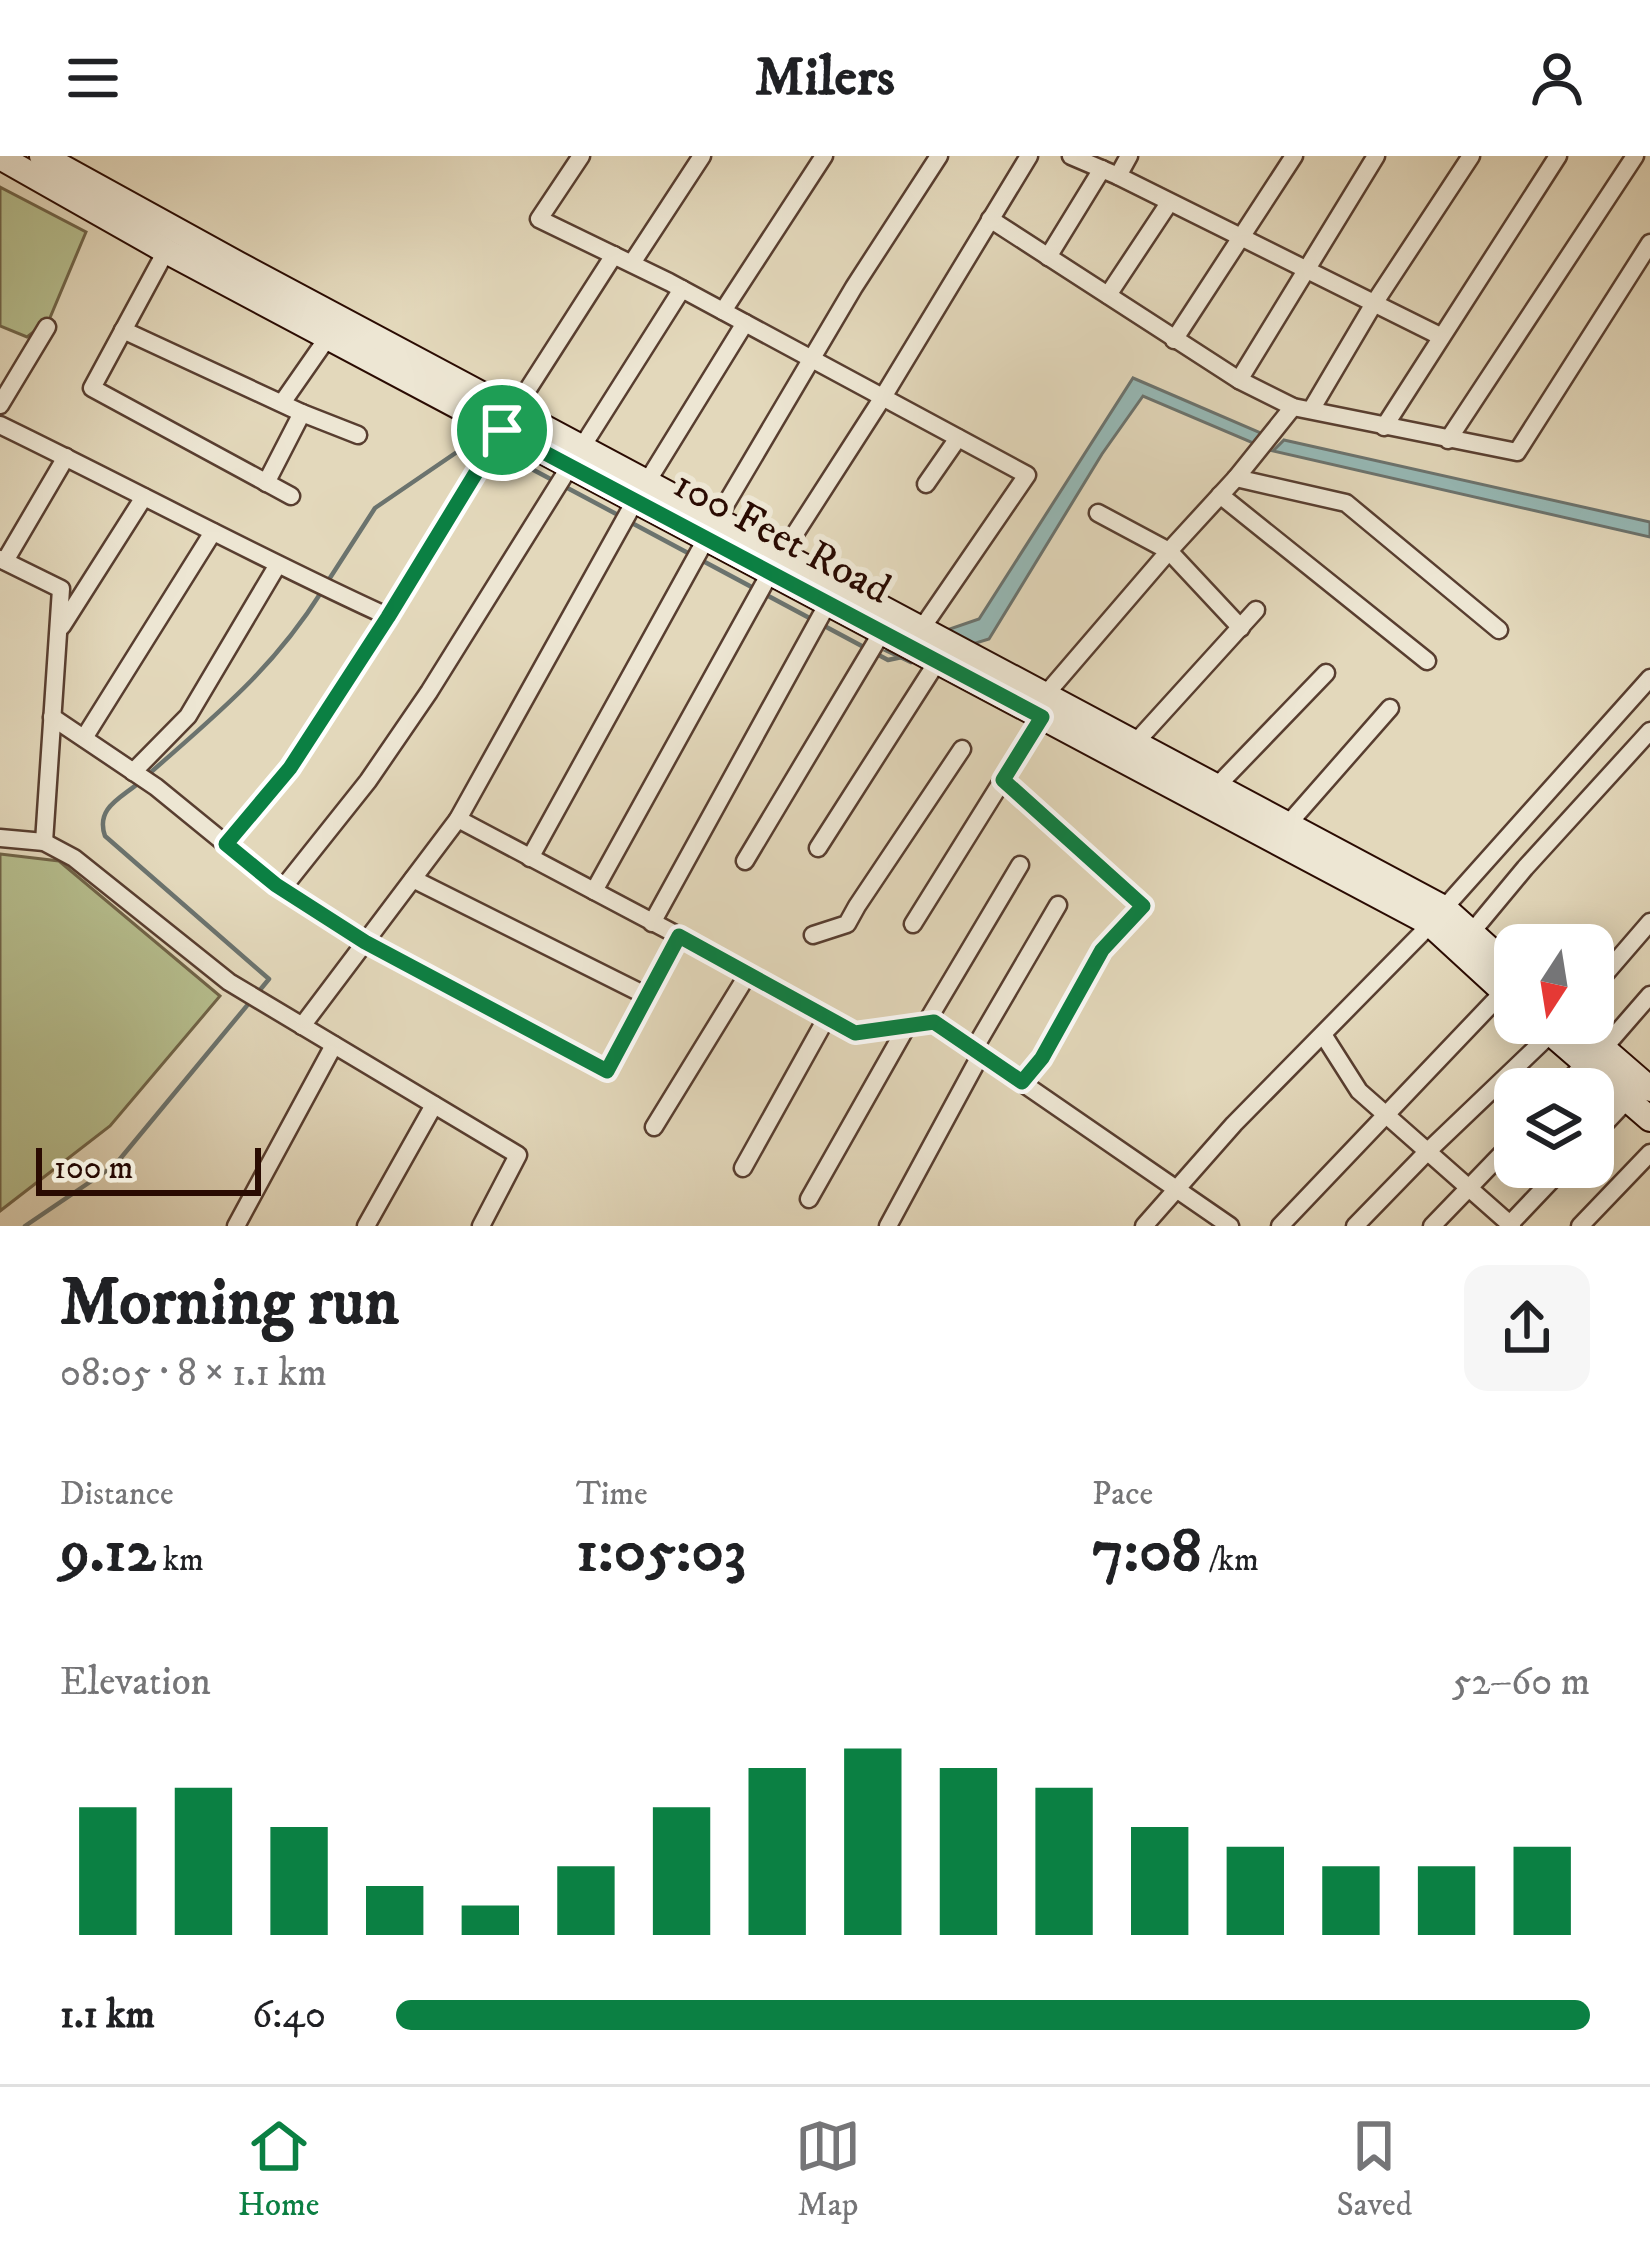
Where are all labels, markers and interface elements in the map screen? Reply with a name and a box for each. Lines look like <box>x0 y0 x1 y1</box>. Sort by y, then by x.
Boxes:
icon: menu <box>60 45 126 111</box>
text: Milers <box>755 45 895 112</box>
icon: person <box>1524 45 1590 111</box>
pin <box>451 379 553 481</box>
icon: arrive <box>469 397 535 463</box>
street label: 100 Feet Road <box>664 459 899 617</box>
north arrow <box>1494 924 1614 1044</box>
map controls <box>1494 924 1614 1188</box>
button: layers <box>1494 1068 1614 1188</box>
scale bar <box>36 1142 261 1195</box>
text: 100 m <box>54 1148 133 1189</box>
text: Morning run <box>60 1263 399 1345</box>
button: share <box>1464 1265 1590 1391</box>
text: 08:05 · 8 × 1.1 km <box>60 1349 327 1398</box>
text: Distance <box>60 1474 174 1515</box>
text: Time <box>576 1474 648 1515</box>
text: Pace <box>1092 1474 1153 1515</box>
text: 9.12 <box>60 1515 156 1590</box>
text: 1:05:03 <box>576 1515 746 1590</box>
text: 7:08 <box>1092 1515 1202 1590</box>
text: km <box>156 1540 204 1581</box>
text: /km <box>1202 1540 1259 1581</box>
text: Elevation <box>60 1658 211 1707</box>
text: 52–60 m <box>1452 1658 1590 1707</box>
text: 1.1 km <box>60 1991 155 2040</box>
text: 6:40 <box>252 1991 326 2040</box>
tab: Home <box>238 2113 319 2226</box>
tab: Map <box>795 2113 861 2226</box>
tab: Saved <box>1336 2113 1412 2226</box>

